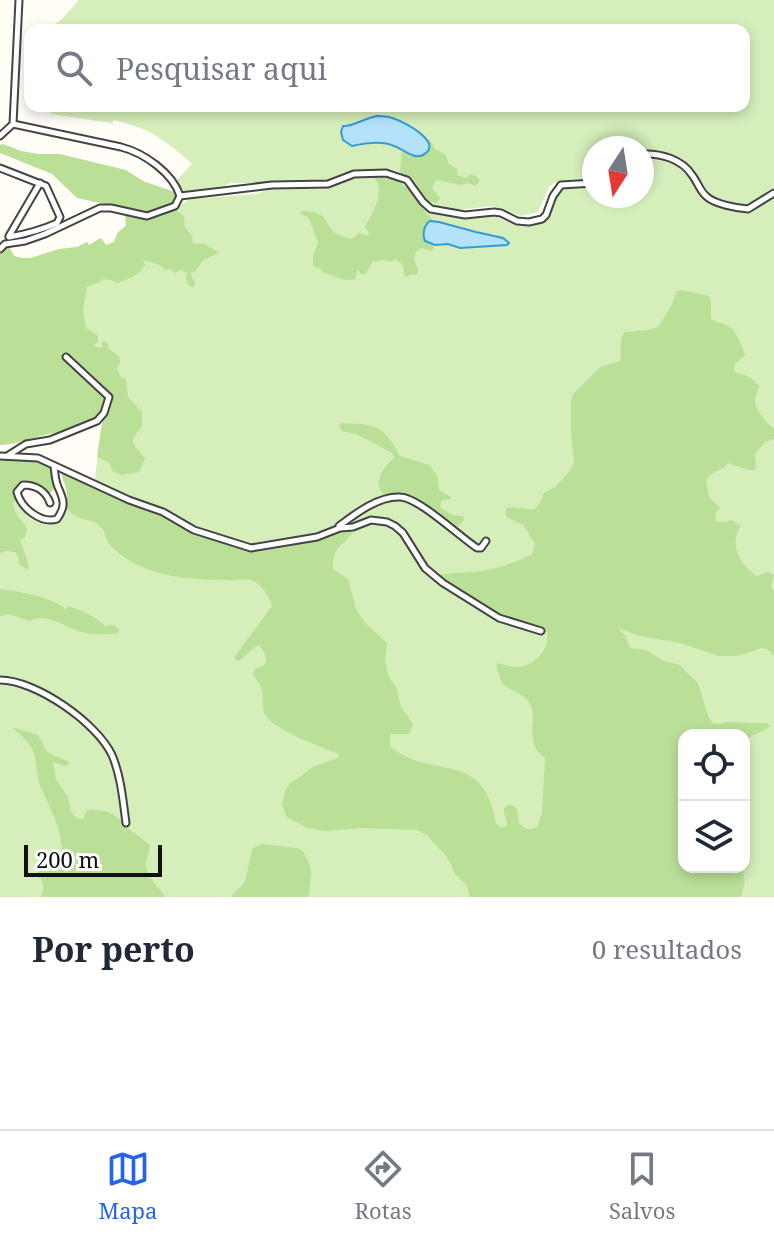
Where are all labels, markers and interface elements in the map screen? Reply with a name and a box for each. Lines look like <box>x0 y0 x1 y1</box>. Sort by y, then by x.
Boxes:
search box <box>24 24 750 112</box>
icon: search <box>52 46 96 90</box>
text: Pesquisar aqui <box>116 48 327 89</box>
north arrow <box>582 136 654 208</box>
map controls <box>678 729 750 873</box>
button: locate <box>678 729 750 801</box>
button: layers <box>678 801 750 873</box>
scale bar <box>24 841 162 877</box>
text: 200 m <box>36 844 99 874</box>
text: Por perto <box>32 926 195 972</box>
text: 0 resultados <box>592 931 742 967</box>
tab: Mapa <box>99 1147 157 1225</box>
tab: Rotas <box>355 1147 412 1225</box>
tab: Salvos <box>609 1147 675 1225</box>

